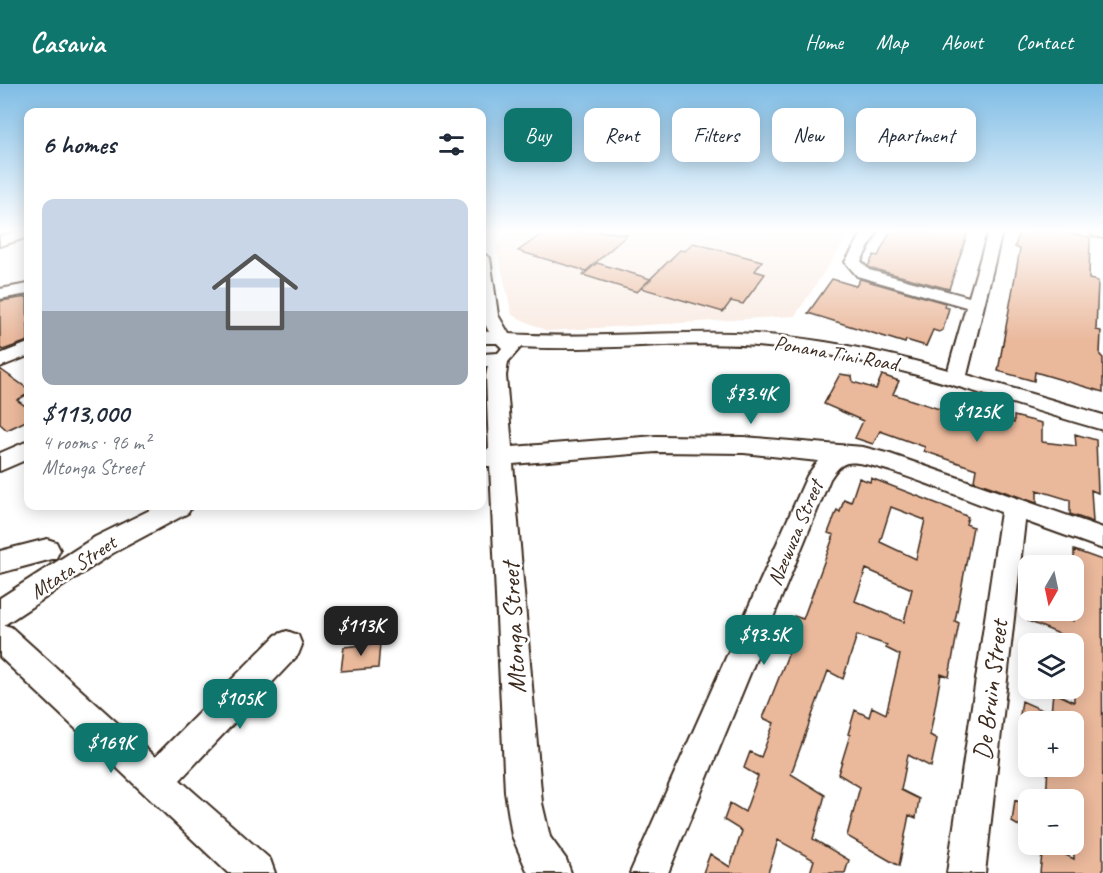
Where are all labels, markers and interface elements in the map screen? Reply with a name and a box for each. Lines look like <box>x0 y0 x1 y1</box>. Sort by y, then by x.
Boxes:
text: Casavia <box>30 25 104 60</box>
text: Home <box>805 29 843 55</box>
text: Map <box>876 29 908 55</box>
text: About <box>941 29 983 55</box>
text: Contact <box>1016 29 1073 55</box>
chip: Buy <box>504 108 572 162</box>
chip: Rent <box>584 108 660 162</box>
chip: Filters <box>672 108 760 162</box>
chip: New <box>772 108 844 162</box>
chip: Apartment <box>856 108 976 162</box>
text: 6 homes <box>42 128 116 161</box>
icon: filters <box>435 128 468 161</box>
icon: home <box>201 238 309 346</box>
street label: Ponana Tini Road <box>772 329 903 377</box>
pin: $73.4K <box>702 374 800 425</box>
text: $73.4K <box>726 381 776 406</box>
pin: $125K <box>935 392 1019 443</box>
text: $113,000 <box>42 397 129 430</box>
text: $125K <box>954 399 1000 424</box>
text: 4 rooms · 96 m² <box>42 430 150 455</box>
text: Mtonga Street <box>42 455 143 480</box>
street label: Nzewuza Street <box>761 474 830 589</box>
street label: Mtata Street <box>25 528 123 604</box>
north arrow <box>1018 555 1084 621</box>
map controls <box>1018 555 1084 855</box>
street label: Mtonga Street <box>493 558 533 694</box>
pin: $113K <box>319 606 403 657</box>
text: $113K <box>338 613 384 638</box>
pin: $93.5K <box>715 615 813 666</box>
street label: De Bruin Street <box>966 616 1016 762</box>
text: $93.5K <box>739 622 789 647</box>
button: layers <box>1018 633 1084 699</box>
pin: $105K <box>198 679 282 730</box>
text: $105K <box>217 686 263 711</box>
button: + <box>1018 711 1084 777</box>
pin: $169K <box>69 723 153 774</box>
text: $169K <box>88 730 134 755</box>
button: − <box>1018 789 1084 855</box>

